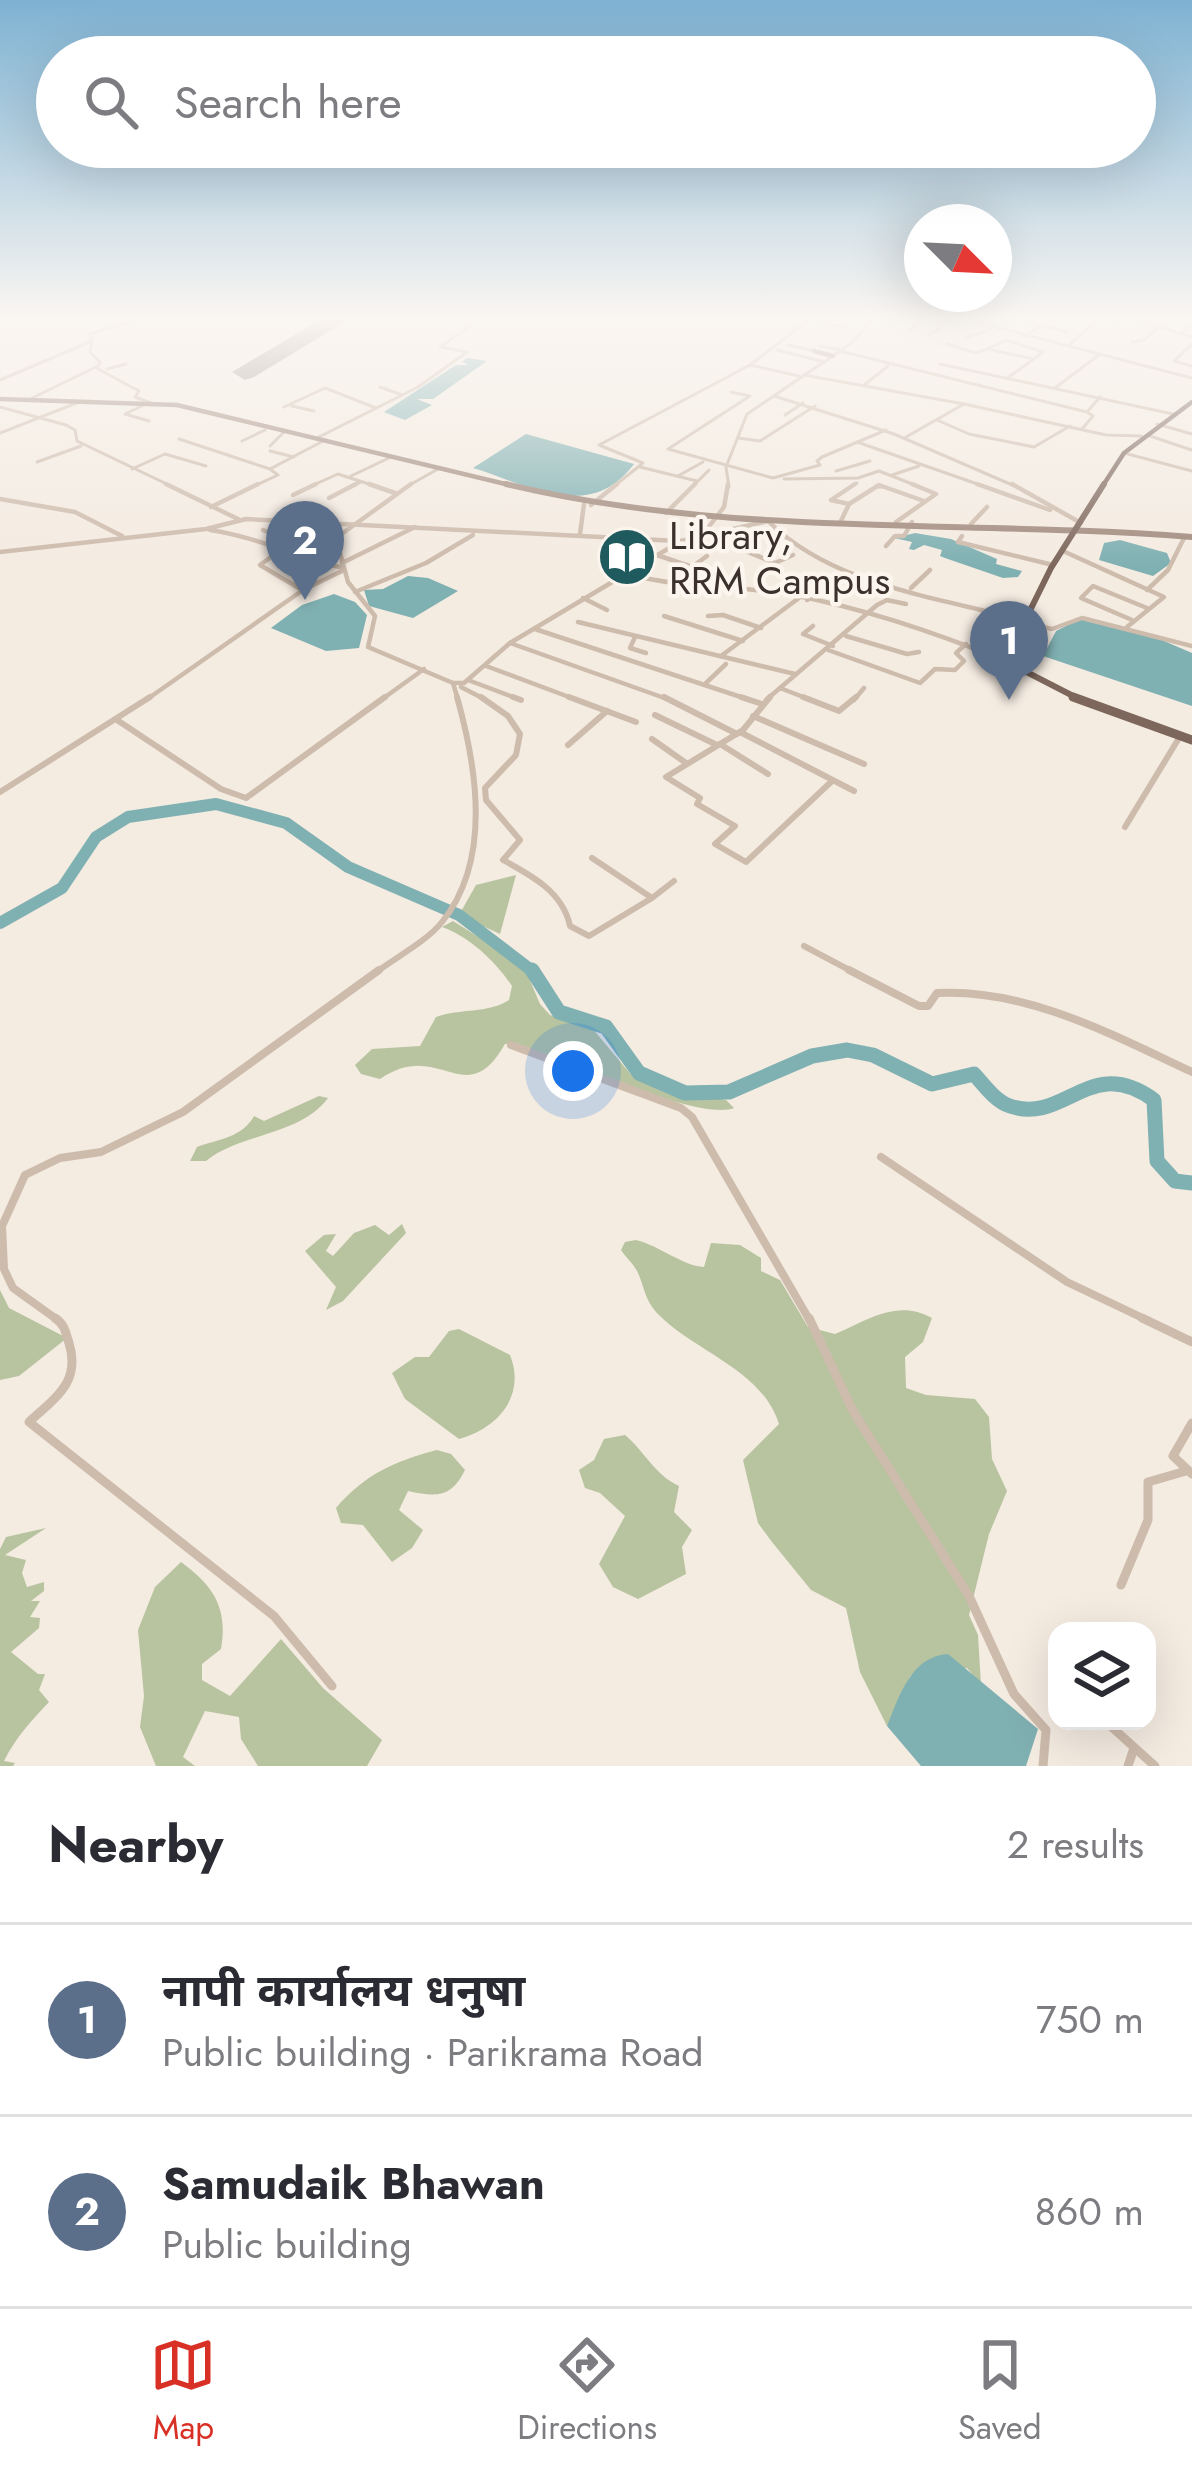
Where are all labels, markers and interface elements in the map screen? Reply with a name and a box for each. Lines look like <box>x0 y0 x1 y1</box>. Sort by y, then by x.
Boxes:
search box <box>36 36 1156 168</box>
icon: search <box>78 69 144 135</box>
text: Search here <box>174 70 402 135</box>
north arrow <box>904 204 1012 312</box>
pin: 2 <box>266 501 344 600</box>
place label: Library, RRM Campus <box>669 507 890 609</box>
library icon: Library, RRM Campus <box>596 526 658 588</box>
pin: 1 <box>970 601 1048 700</box>
your location <box>543 1041 603 1101</box>
map controls <box>1048 1622 1156 1730</box>
button: layers <box>1048 1622 1156 1730</box>
text: Nearby <box>48 1807 223 1881</box>
text: 2 results <box>1007 1816 1144 1873</box>
text: नापी कार्यालय धनुषा <box>162 1958 525 2023</box>
text: 1 <box>77 1991 97 2048</box>
text: 750 m <box>1036 1991 1144 2048</box>
text: Public building · Parikrama Road <box>162 2024 704 2081</box>
text: Samudaik Bhawan <box>162 2151 545 2216</box>
text: 2 <box>74 2183 100 2240</box>
text: 860 m <box>1035 2183 1144 2240</box>
text: Public building <box>162 2216 412 2273</box>
tab: Map <box>150 2332 216 2451</box>
tab: Directions <box>517 2332 657 2451</box>
tab: Saved <box>958 2332 1042 2451</box>

